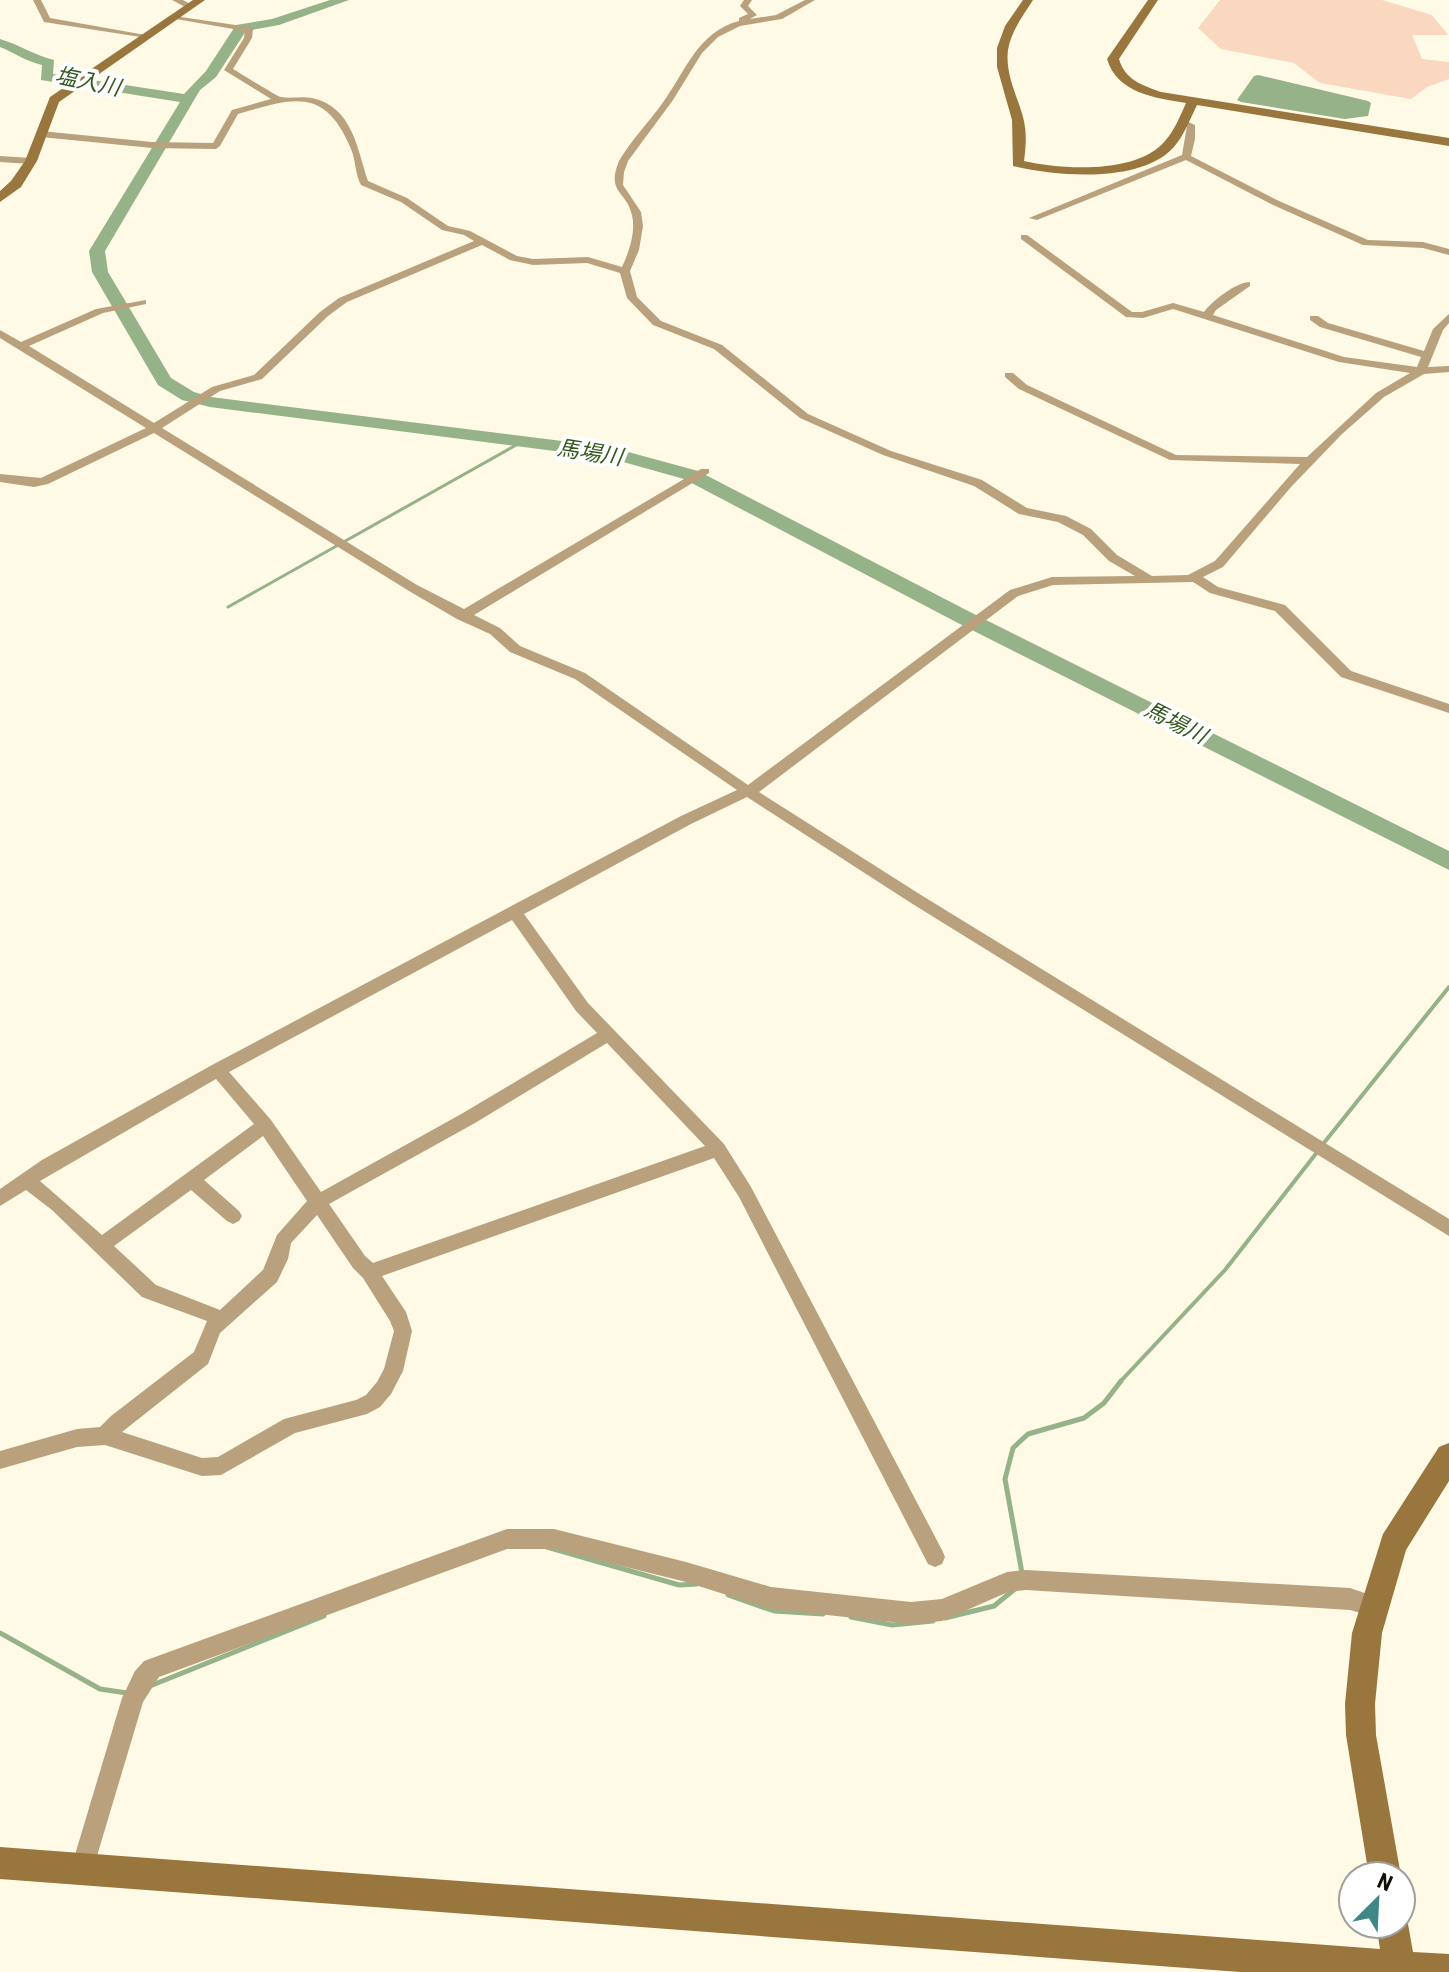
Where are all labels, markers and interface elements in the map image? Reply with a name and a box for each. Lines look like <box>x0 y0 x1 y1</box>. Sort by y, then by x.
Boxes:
water label: 塩入川 <box>53 62 125 101</box>
water label: 馬場川 <box>555 435 626 470</box>
water label: 馬場川 <box>1141 696 1213 749</box>
north arrow <box>1337 1860 1417 1940</box>
text: N <box>1374 1868 1396 1896</box>

